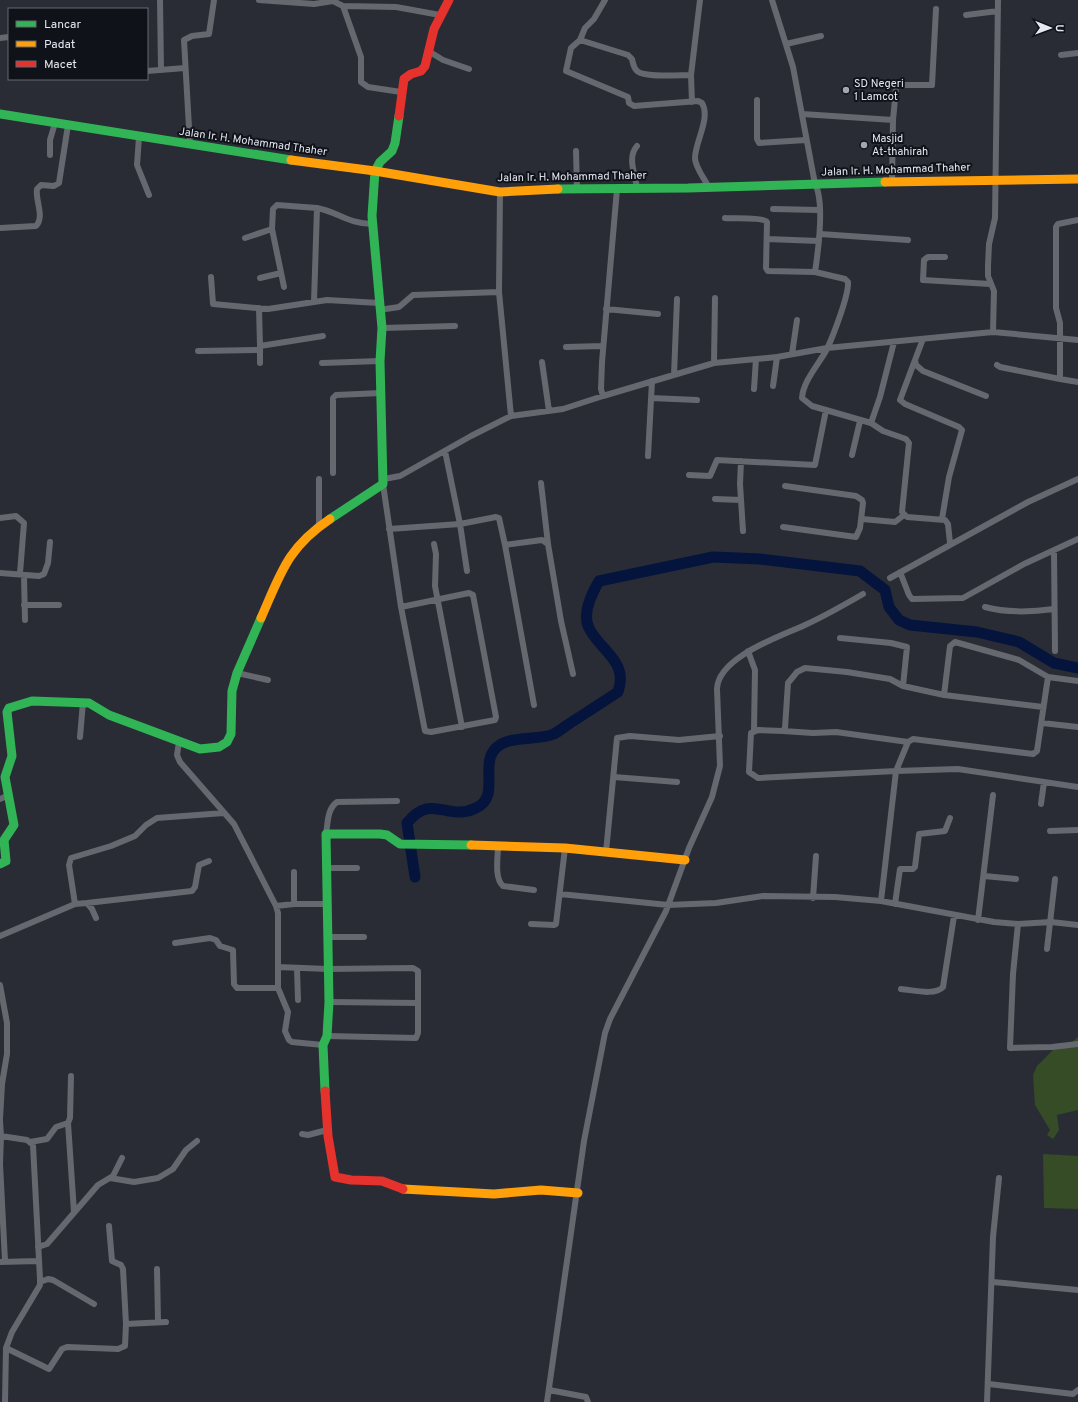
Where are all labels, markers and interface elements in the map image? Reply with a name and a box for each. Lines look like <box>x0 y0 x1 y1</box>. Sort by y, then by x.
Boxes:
legend <box>8 8 148 80</box>
north arrow <box>1030 8 1070 48</box>
text: Lancar <box>44 17 81 33</box>
text: U <box>1052 24 1066 32</box>
text: Padat <box>44 37 75 53</box>
text: Macet <box>44 57 77 73</box>
place label: SD Negeri 1 Lamcot <box>854 77 904 104</box>
marker: SD Negeri 1 Lamcot <box>841 85 851 95</box>
street label: Jalan Ir. H. Mohammad Thaher <box>178 125 329 159</box>
place label: Masjid At-thahirah <box>872 132 928 159</box>
marker: Masjid At-thahirah <box>859 140 869 150</box>
street label: Jalan Ir. H. Mohammad Thaher <box>821 160 972 180</box>
street label: Jalan Ir. H. Mohammad Thaher <box>497 169 648 185</box>

